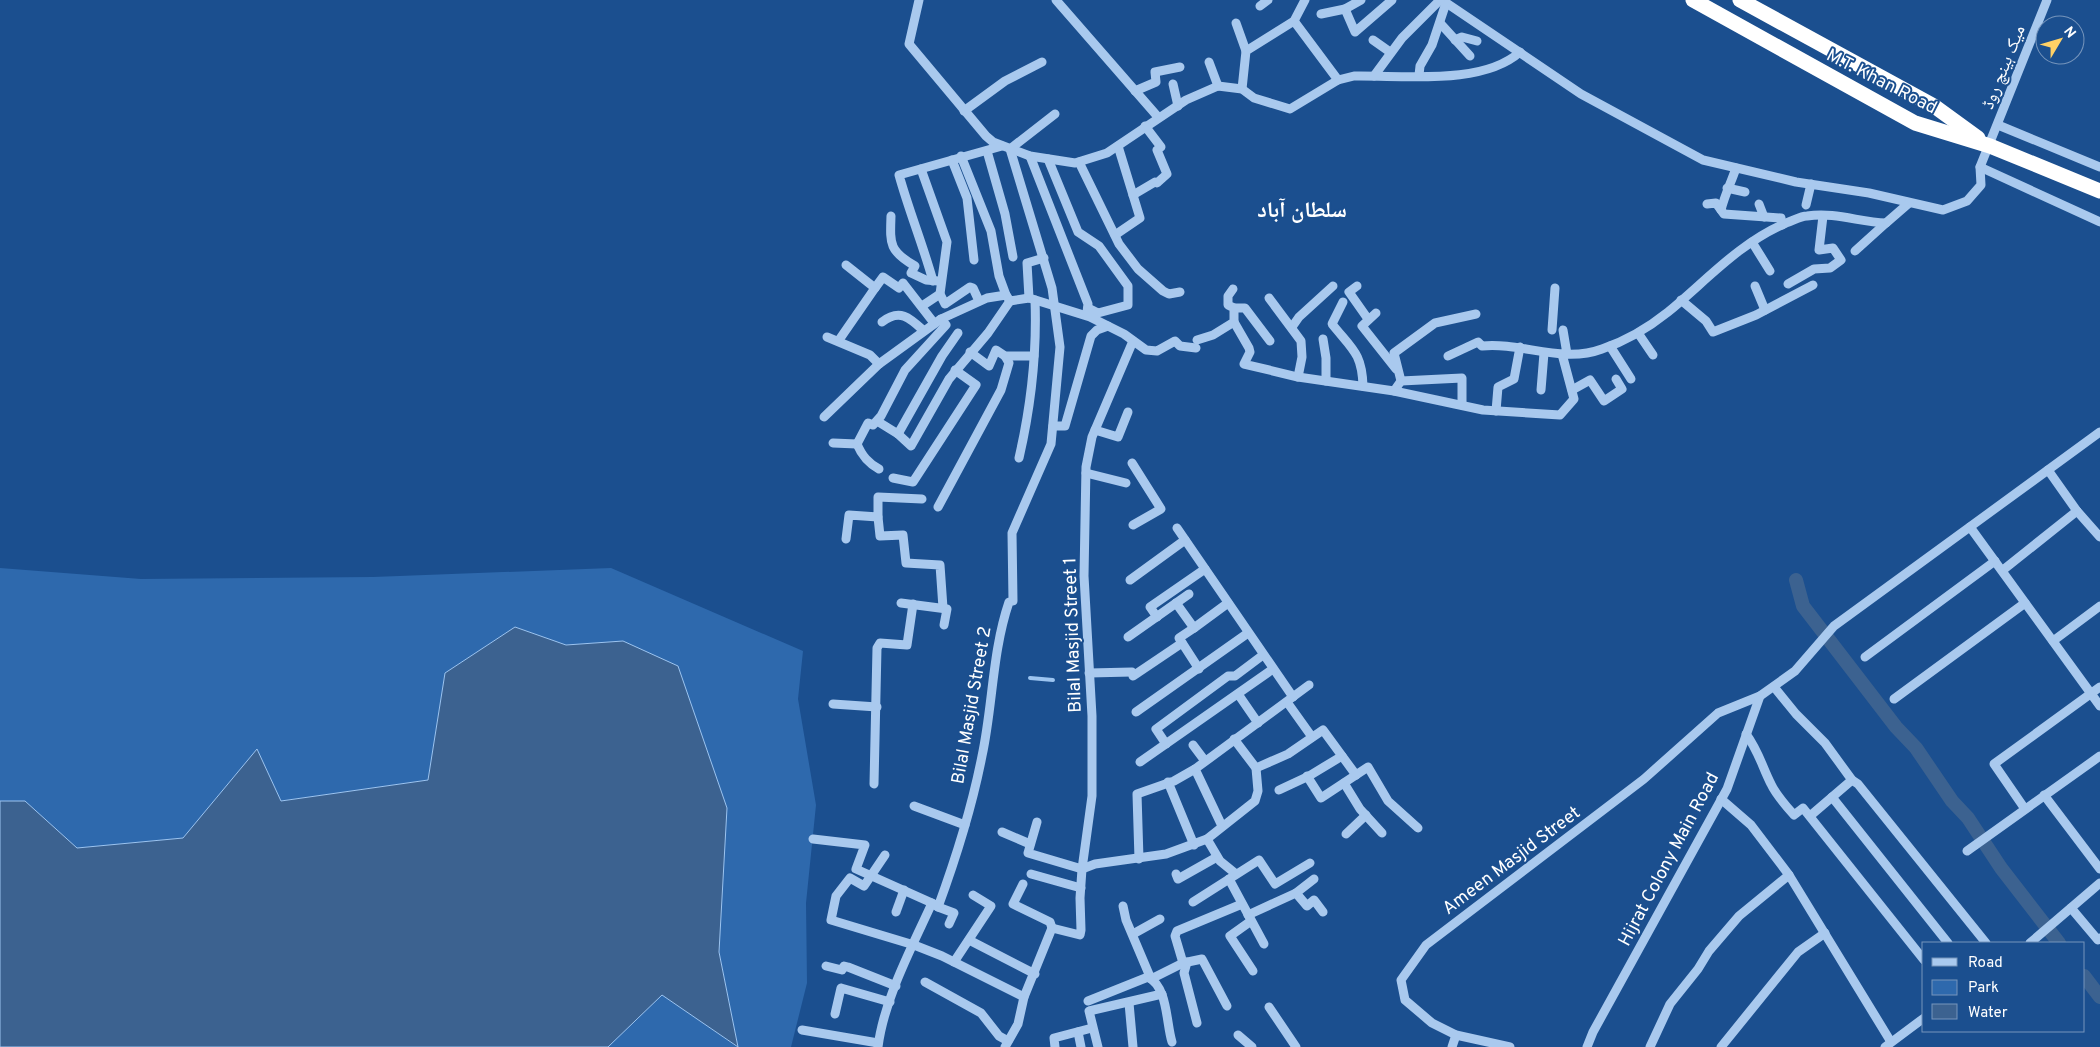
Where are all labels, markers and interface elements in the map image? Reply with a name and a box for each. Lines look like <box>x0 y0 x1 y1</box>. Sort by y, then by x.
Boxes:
north arrow <box>2035 15 2085 65</box>
street label: میک ہینچ روڈ <box>1977 22 2032 113</box>
text: N <box>2059 24 2079 42</box>
street label: M.T. Khan Road <box>1822 45 1941 120</box>
district label: سلطان آباد <box>1257 198 1347 225</box>
street label: Bilal Masjid Street 1 <box>1059 557 1088 713</box>
street label: Bilal Masjid Street 2 <box>947 625 998 786</box>
street label: Hijrat Colony Main Road <box>1614 769 1725 951</box>
street label: Ameen Masjid Street <box>1438 802 1585 921</box>
legend <box>1922 942 2085 1032</box>
text: Road <box>1968 954 2003 973</box>
text: Park <box>1968 979 1999 998</box>
text: Water <box>1968 1004 2008 1023</box>

